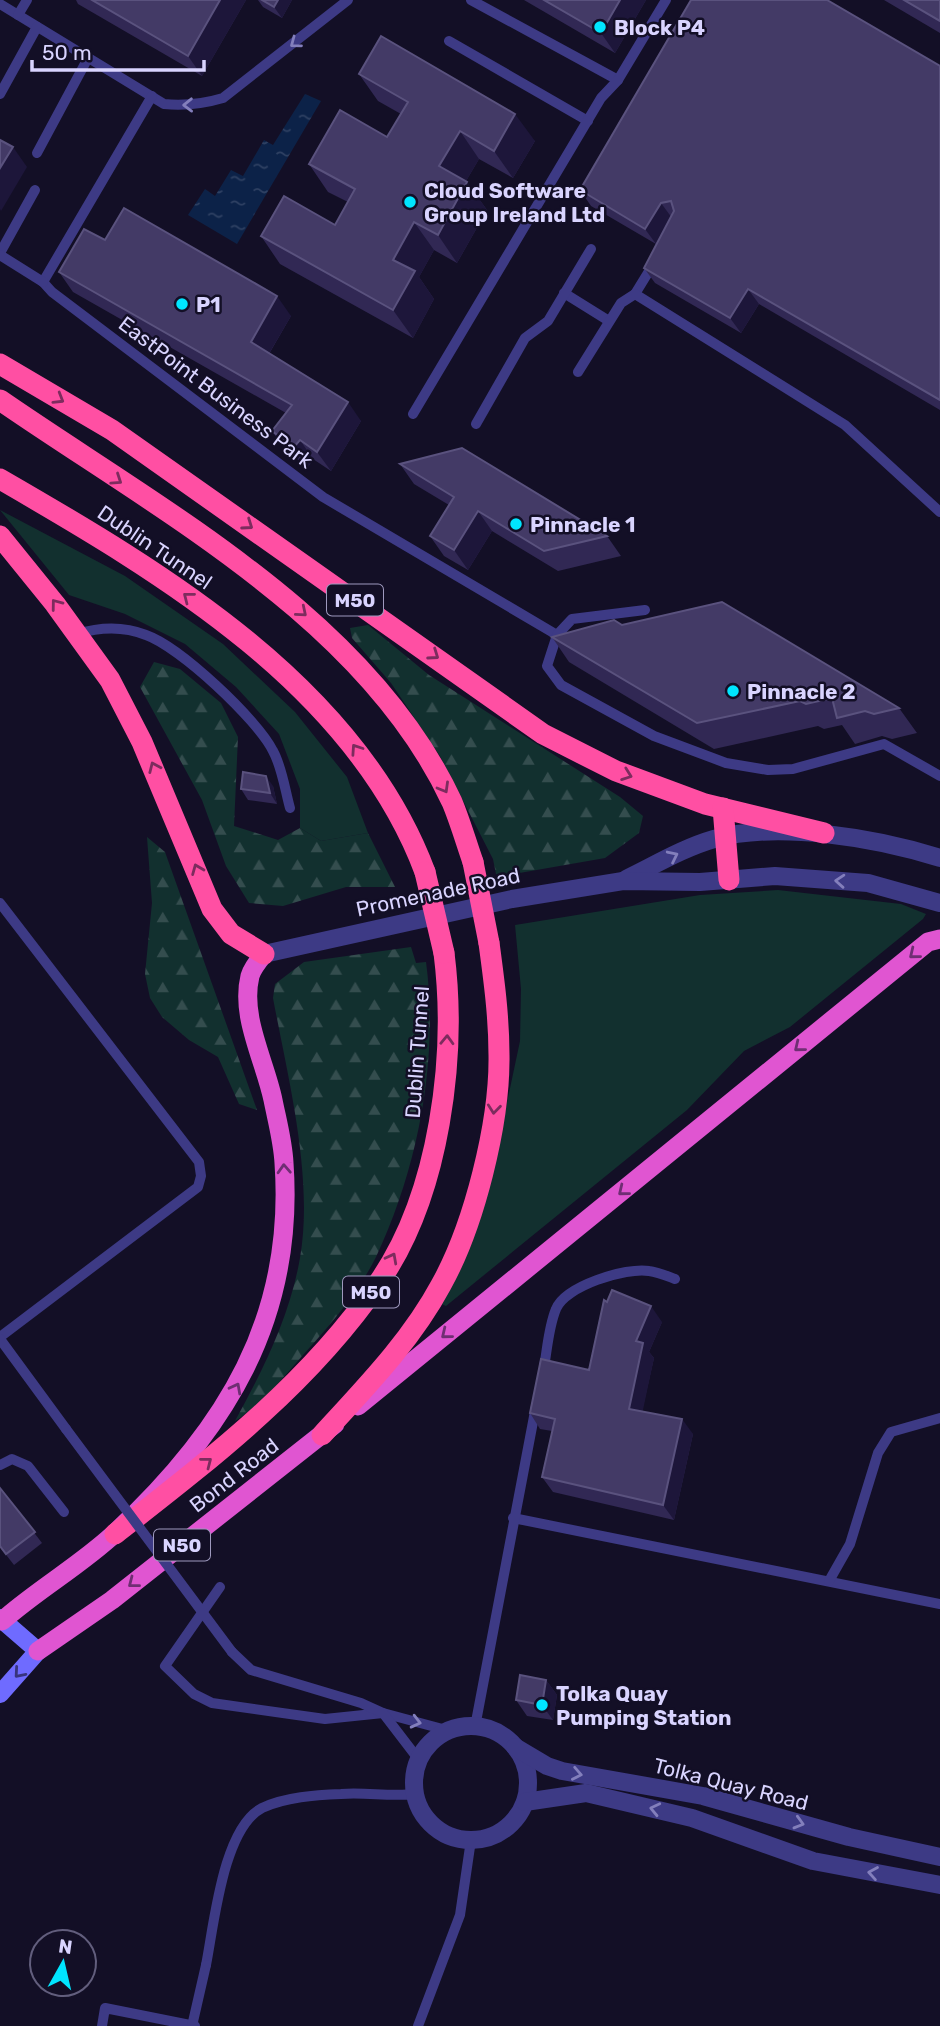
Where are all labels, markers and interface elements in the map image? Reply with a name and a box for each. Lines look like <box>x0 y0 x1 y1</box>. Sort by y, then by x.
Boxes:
place label: Block P4 <box>614 15 705 40</box>
marker: Block P4 <box>592 19 608 35</box>
scale bar <box>32 28 203 72</box>
one-way arrow <box>290 35 303 48</box>
text: 50 m <box>42 40 92 65</box>
one-way arrow <box>182 97 193 112</box>
place label: Cloud Software Group Ireland Ltd <box>424 178 605 227</box>
marker: Cloud Software Group Ireland Ltd <box>402 194 418 210</box>
place label: P1 <box>196 292 221 317</box>
marker: P1 <box>174 296 190 312</box>
street label: EastPoint Business Park <box>114 311 318 473</box>
one-way arrow <box>51 390 64 403</box>
one-way arrow <box>109 472 122 485</box>
street label: Dublin Tunnel <box>93 500 217 594</box>
place label: Pinnacle 1 <box>530 512 635 537</box>
marker: Pinnacle 1 <box>508 516 524 532</box>
one-way arrow <box>240 517 253 529</box>
road number: M50 <box>327 584 383 615</box>
one-way arrow <box>183 593 196 606</box>
one-way arrow <box>51 599 64 612</box>
one-way arrow <box>294 604 307 617</box>
one-way arrow <box>426 647 439 659</box>
place label: Pinnacle 2 <box>747 679 856 704</box>
marker: Pinnacle 2 <box>725 683 741 699</box>
one-way arrow <box>352 744 364 757</box>
one-way arrow <box>148 762 162 774</box>
one-way arrow <box>620 767 632 781</box>
one-way arrow <box>436 781 449 794</box>
one-way arrow <box>666 851 678 865</box>
street label: Promenade Road <box>354 862 522 922</box>
one-way arrow <box>191 864 205 876</box>
one-way arrow <box>834 874 845 889</box>
one-way arrow <box>909 946 922 958</box>
street label: Dublin Tunnel <box>400 985 434 1119</box>
one-way arrow <box>439 1034 454 1045</box>
one-way arrow <box>795 1039 808 1051</box>
one-way arrow <box>487 1104 502 1115</box>
one-way arrow <box>277 1163 292 1174</box>
one-way arrow <box>618 1182 630 1195</box>
one-way arrow <box>383 1253 397 1265</box>
road number: M50 <box>343 1276 399 1308</box>
one-way arrow <box>442 1326 455 1338</box>
one-way arrow <box>228 1383 241 1395</box>
street label: Bond Road <box>184 1432 284 1518</box>
one-way arrow <box>199 1457 211 1470</box>
road number: N50 <box>154 1530 210 1560</box>
one-way arrow <box>129 1575 142 1587</box>
one-way arrow <box>15 1664 27 1677</box>
place label: Tolka Quay Pumping Station <box>556 1681 732 1730</box>
marker: Tolka Quay Pumping Station <box>534 1697 550 1713</box>
one-way arrow <box>410 1713 422 1728</box>
street label: Tolka Quay Road <box>651 1753 811 1815</box>
one-way arrow <box>571 1766 583 1781</box>
one-way arrow <box>649 1803 661 1817</box>
one-way arrow <box>792 1815 804 1830</box>
one-way arrow <box>867 1866 879 1881</box>
north arrow <box>28 1928 98 1998</box>
text: N <box>57 1934 74 1959</box>

